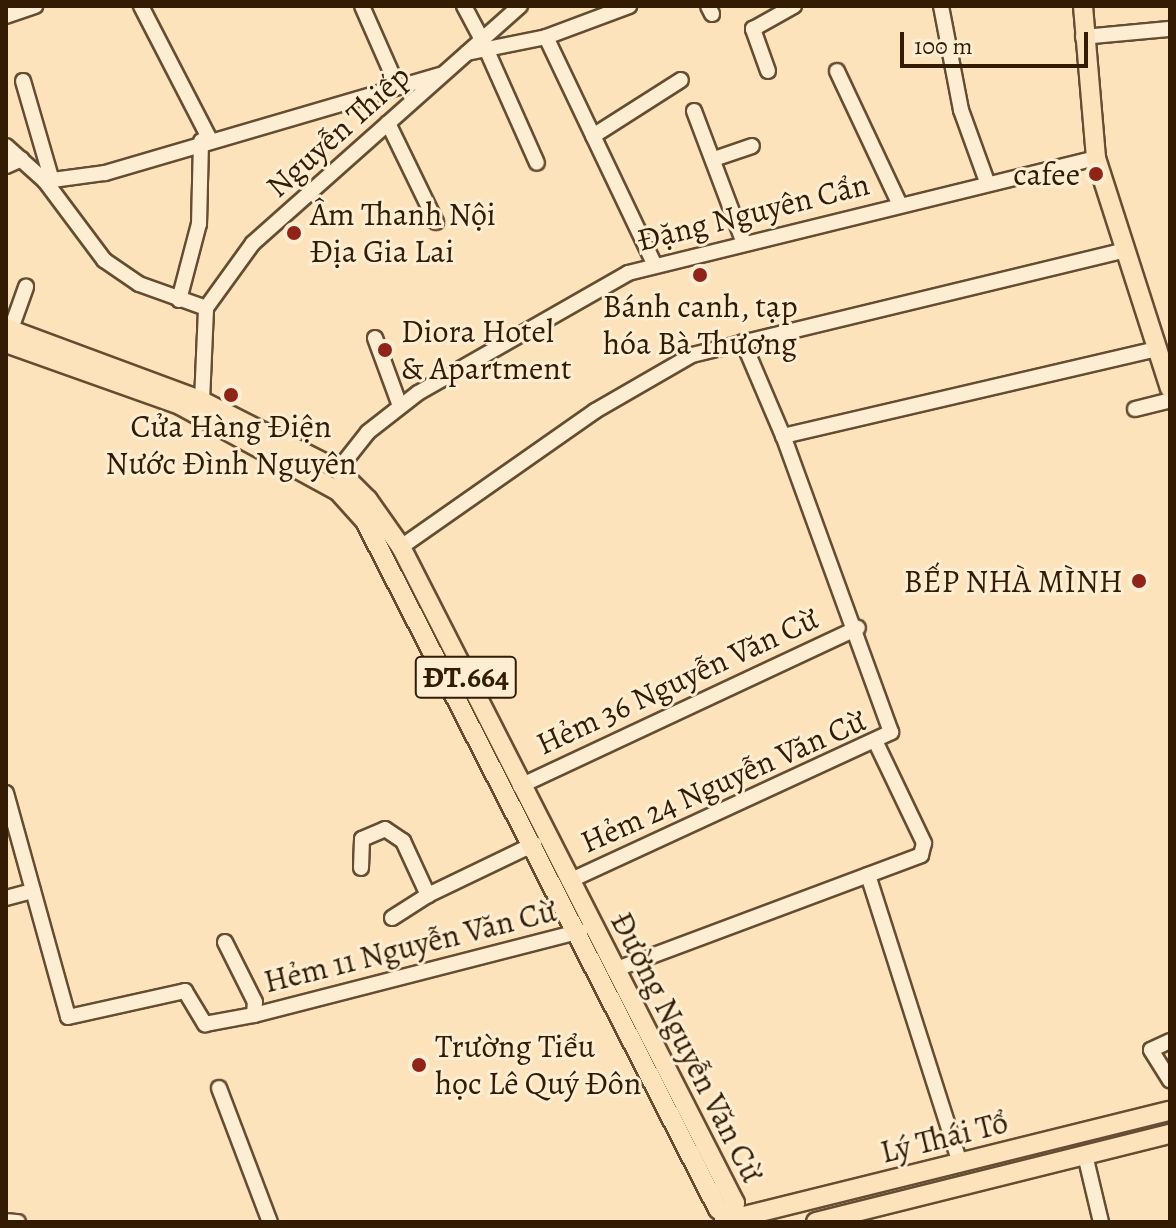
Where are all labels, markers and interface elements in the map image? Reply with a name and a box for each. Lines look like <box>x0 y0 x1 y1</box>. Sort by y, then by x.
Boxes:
scale bar <box>904 16 1092 66</box>
text: 100 m <box>914 30 973 62</box>
street label: Nguyễn Thiếp <box>258 57 418 205</box>
place label: cafee <box>1013 155 1080 193</box>
street label: Đặng Nguyên Cẩn <box>633 165 873 259</box>
marker: cafee <box>1087 165 1105 183</box>
place label: Âm Thanh Nội Địa Gia Lai <box>310 196 496 271</box>
marker: Âm Thanh Nội Địa Gia Lai <box>285 224 303 242</box>
marker: Bánh canh, tạp hóa Bà Thương <box>691 266 709 284</box>
place label: Bánh canh, tạp hóa Bà Thương <box>602 288 798 363</box>
place label: Diora Hotel & Apartment <box>401 313 571 388</box>
marker: Diora Hotel & Apartment <box>376 341 394 359</box>
marker: Cửa Hàng Điện Nước Đình Nguyên <box>222 386 240 404</box>
place label: Cửa Hàng Điện Nước Đình Nguyên <box>105 408 357 483</box>
place label: BẾP NHÀ MÌNH <box>903 562 1123 600</box>
marker: BẾP NHÀ MÌNH <box>1130 572 1148 590</box>
street label: Hẻm 36 Nguyễn Văn Cừ <box>530 599 824 763</box>
road number: ĐT.664 <box>414 651 518 703</box>
street label: Hẻm 24 Nguyễn Văn Cừ <box>575 701 871 861</box>
street label: Hẻm 11 Nguyễn Văn Cừ <box>260 891 560 1001</box>
street label: Đường Nguyễn Văn Cừ <box>602 906 772 1188</box>
place label: Trường Tiểu học Lê Quý Đôn <box>435 1028 641 1103</box>
marker: Trường Tiểu học Lê Quý Đôn <box>410 1056 428 1074</box>
street label: Lý Thái Tổ <box>876 1103 1012 1171</box>

